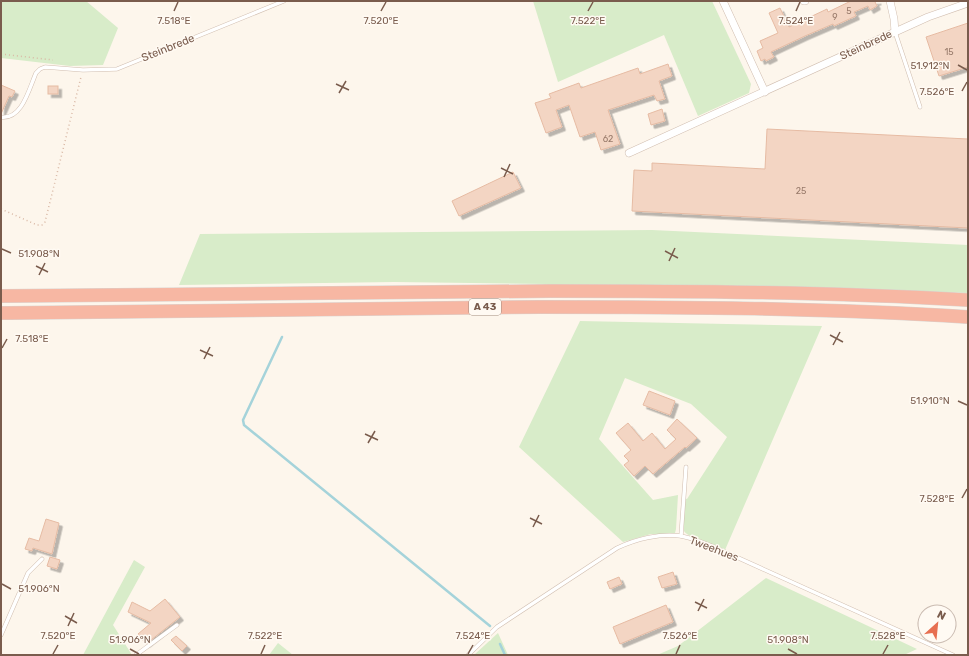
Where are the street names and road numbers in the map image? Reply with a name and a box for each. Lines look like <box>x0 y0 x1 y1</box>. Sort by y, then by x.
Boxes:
street label: Steinbrede <box>838 27 894 63</box>
street label: Steinbrede <box>140 31 196 65</box>
road number: A 43 <box>469 299 501 315</box>
street label: Tweehues <box>688 534 741 564</box>

